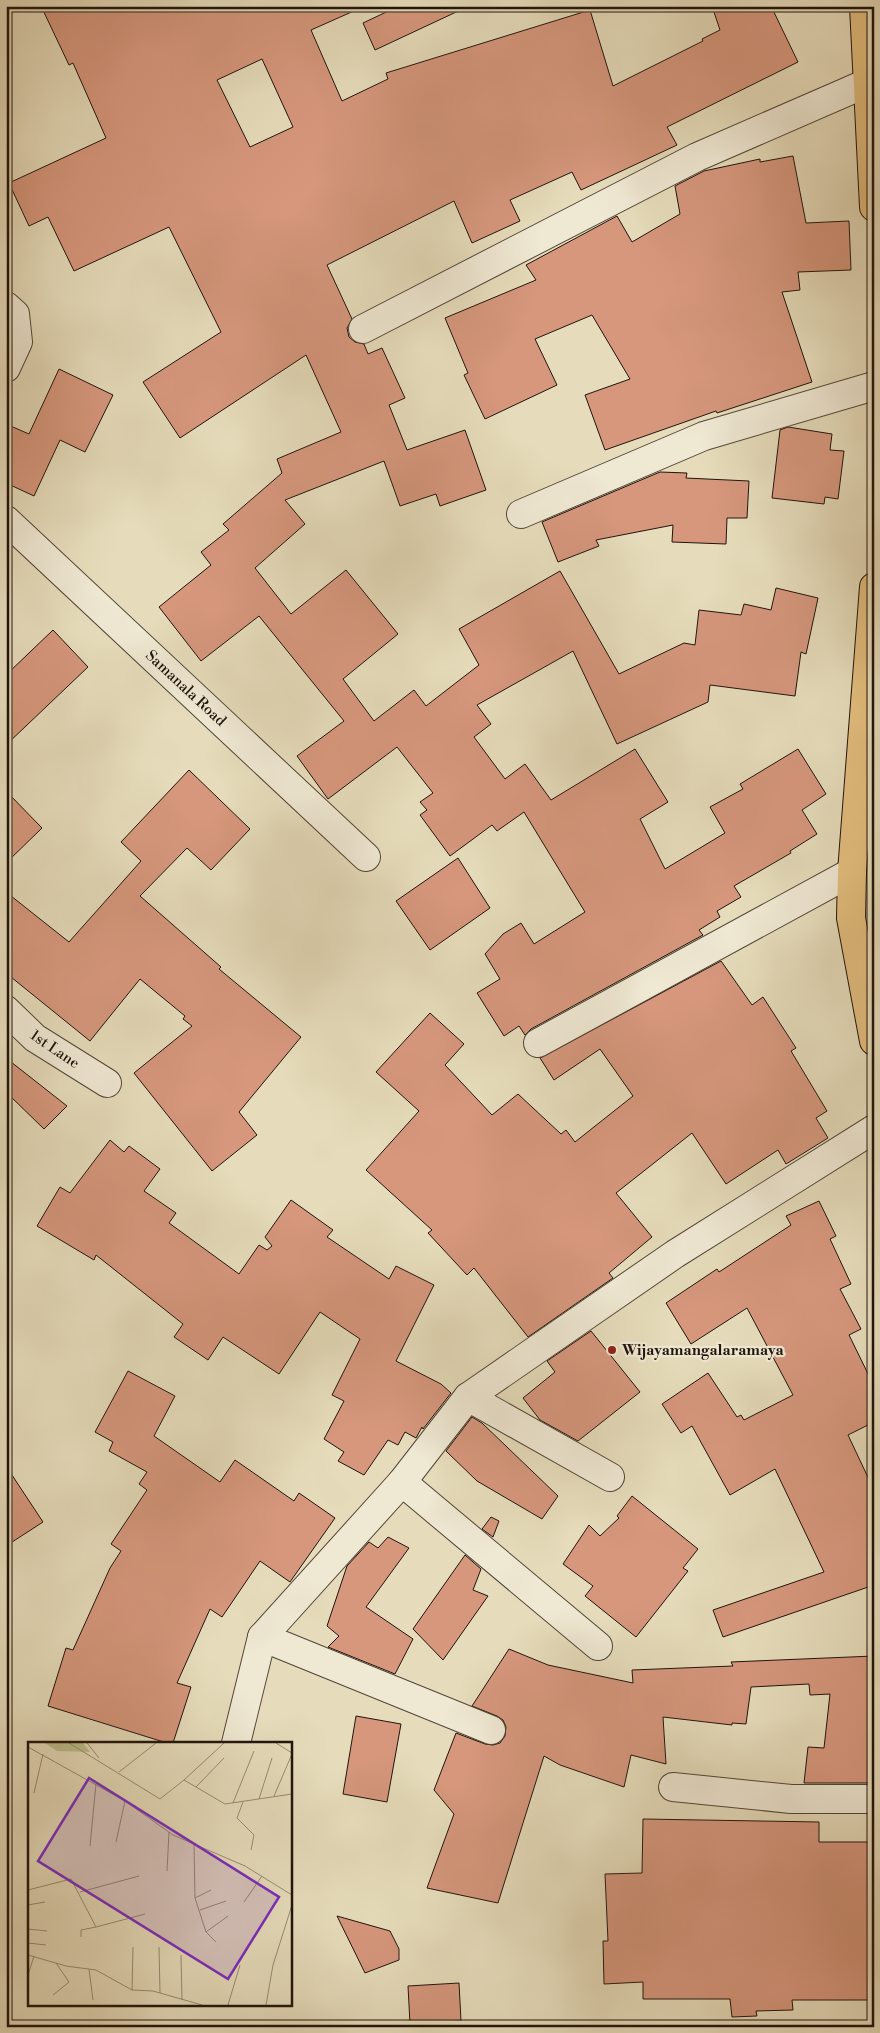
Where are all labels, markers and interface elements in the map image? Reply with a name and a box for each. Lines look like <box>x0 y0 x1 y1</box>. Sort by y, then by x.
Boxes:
street label: Samanala Road <box>141 646 230 731</box>
street label: 1st Lane <box>26 1026 83 1073</box>
place label: Wijayamangalaramaya <box>621 1341 784 1360</box>
marker: Wijayamangalaramaya <box>606 1344 618 1356</box>
inset map <box>28 1742 291 2006</box>

